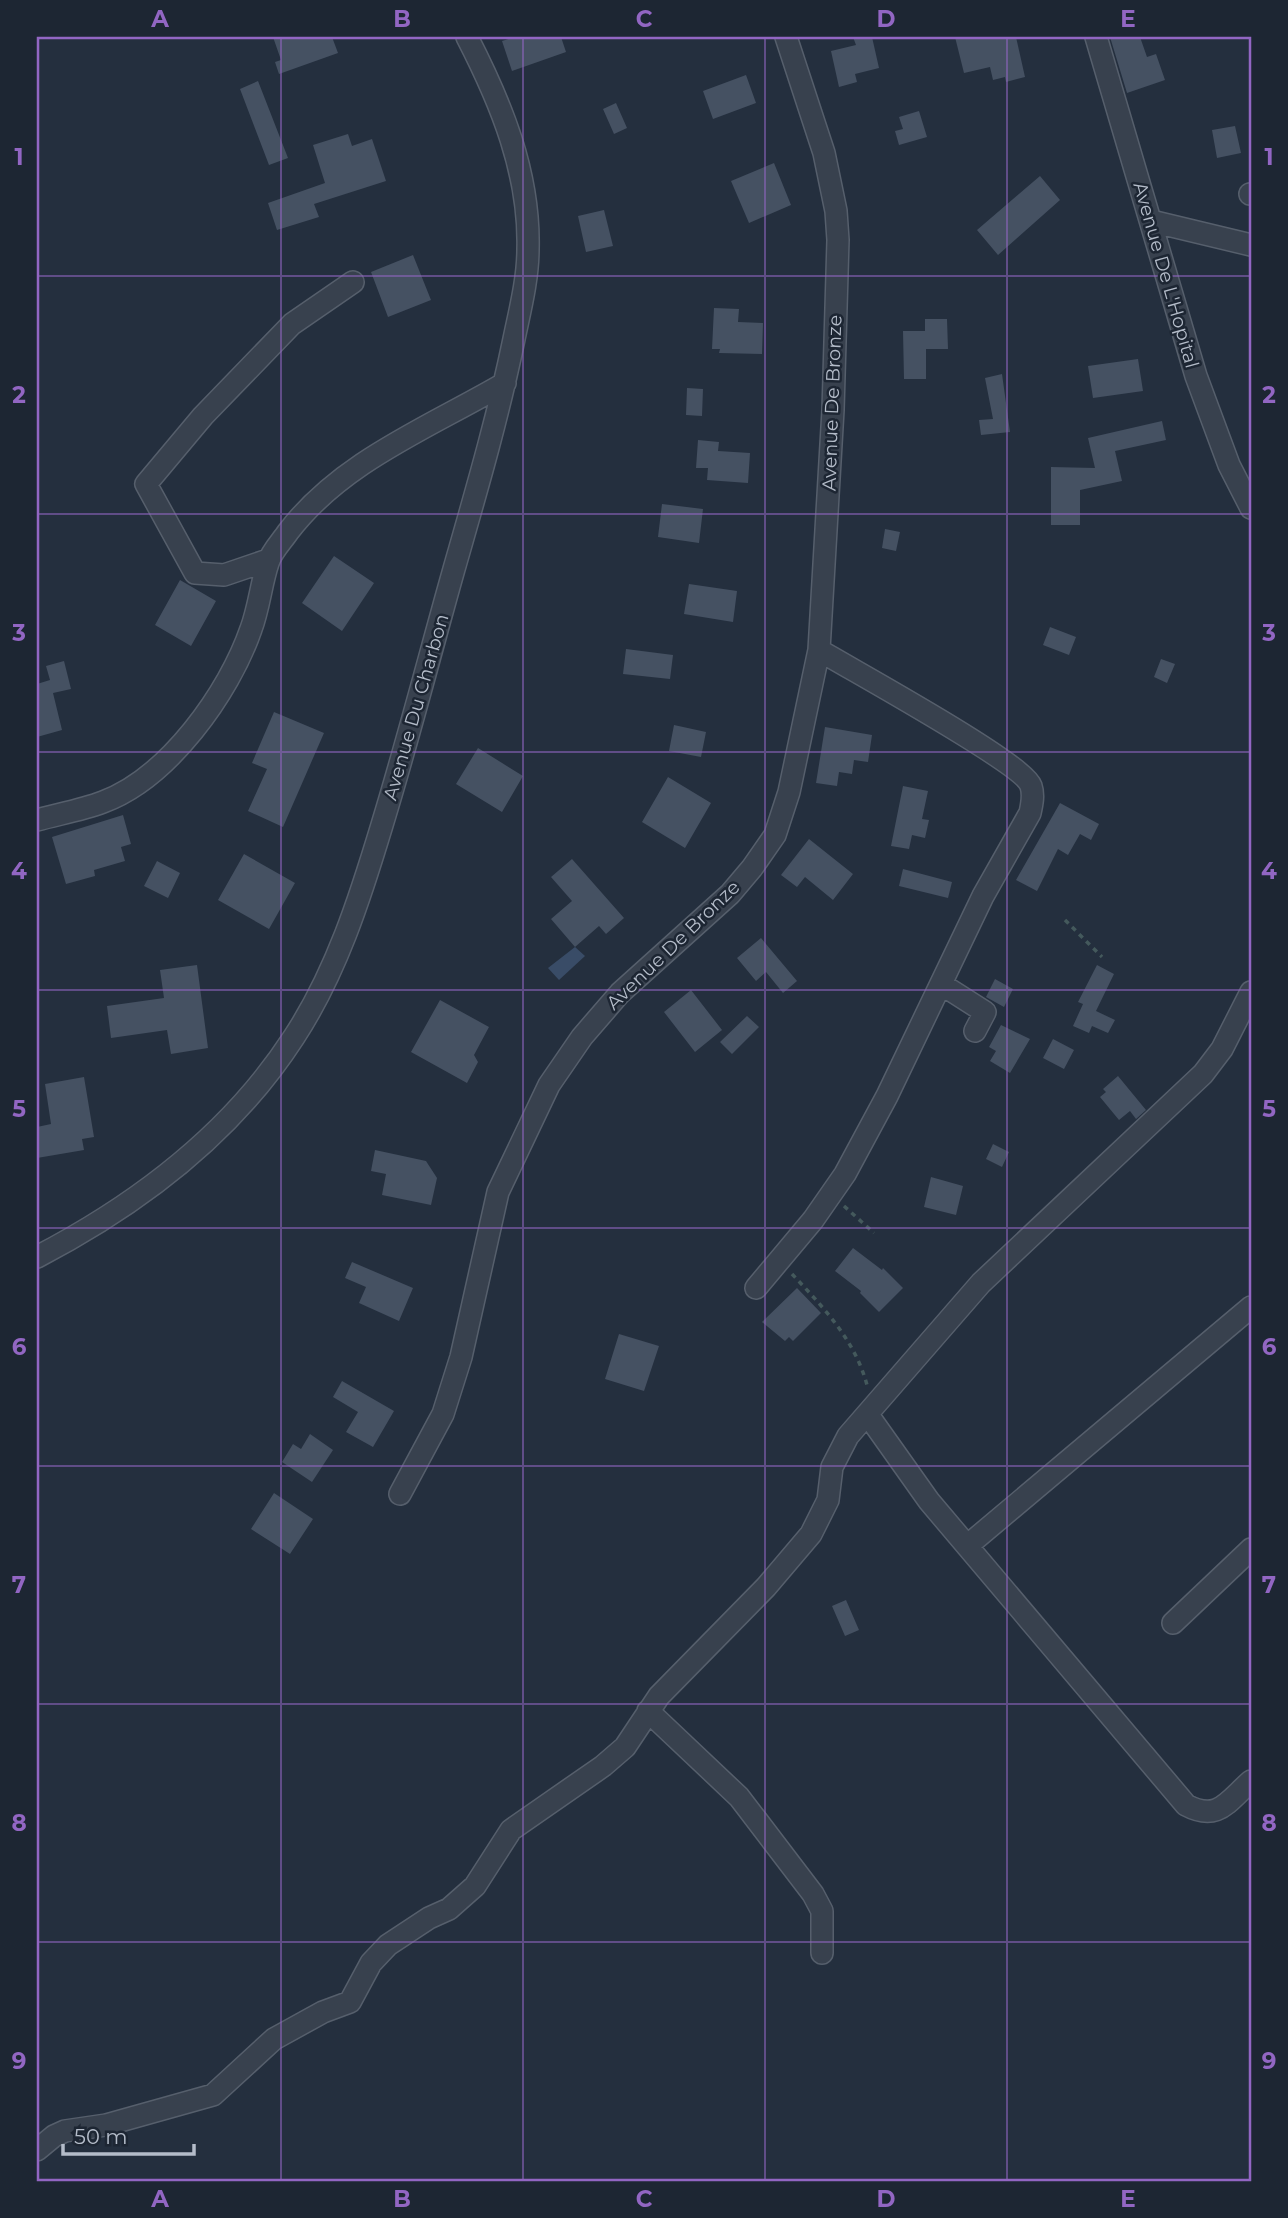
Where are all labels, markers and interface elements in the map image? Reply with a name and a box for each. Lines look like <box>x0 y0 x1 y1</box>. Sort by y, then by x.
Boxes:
text: A <box>150 5 169 33</box>
text: B <box>393 5 411 33</box>
text: C <box>636 5 653 33</box>
text: D <box>877 5 896 33</box>
text: E <box>1120 5 1136 33</box>
text: 1 <box>14 143 24 171</box>
text: 1 <box>1264 143 1274 171</box>
street label: Avenue De L'Hopital <box>1128 179 1204 371</box>
street label: Avenue De Bronze <box>817 314 847 492</box>
text: 2 <box>12 381 26 409</box>
text: 2 <box>1262 381 1276 409</box>
street label: Avenue Du Charbon <box>378 611 454 803</box>
text: 3 <box>11 619 26 647</box>
text: 3 <box>1261 619 1276 647</box>
text: 4 <box>11 857 27 885</box>
text: 4 <box>1261 857 1277 885</box>
street label: Avenue De Bronze <box>602 875 744 1015</box>
text: 5 <box>12 1095 26 1123</box>
text: 5 <box>1262 1095 1276 1123</box>
text: 6 <box>12 1333 27 1361</box>
text: 6 <box>1262 1333 1277 1361</box>
text: 7 <box>12 1571 26 1599</box>
text: 7 <box>1262 1571 1276 1599</box>
text: 8 <box>11 1809 27 1837</box>
text: 8 <box>1261 1809 1277 1837</box>
text: 9 <box>12 2047 26 2075</box>
text: 9 <box>1262 2047 1276 2075</box>
scale bar <box>63 2113 194 2157</box>
text: 50 m <box>74 2124 128 2149</box>
text: A <box>150 2185 169 2213</box>
text: B <box>393 2185 411 2213</box>
text: C <box>636 2185 653 2213</box>
text: D <box>877 2185 896 2213</box>
text: E <box>1120 2185 1136 2213</box>

